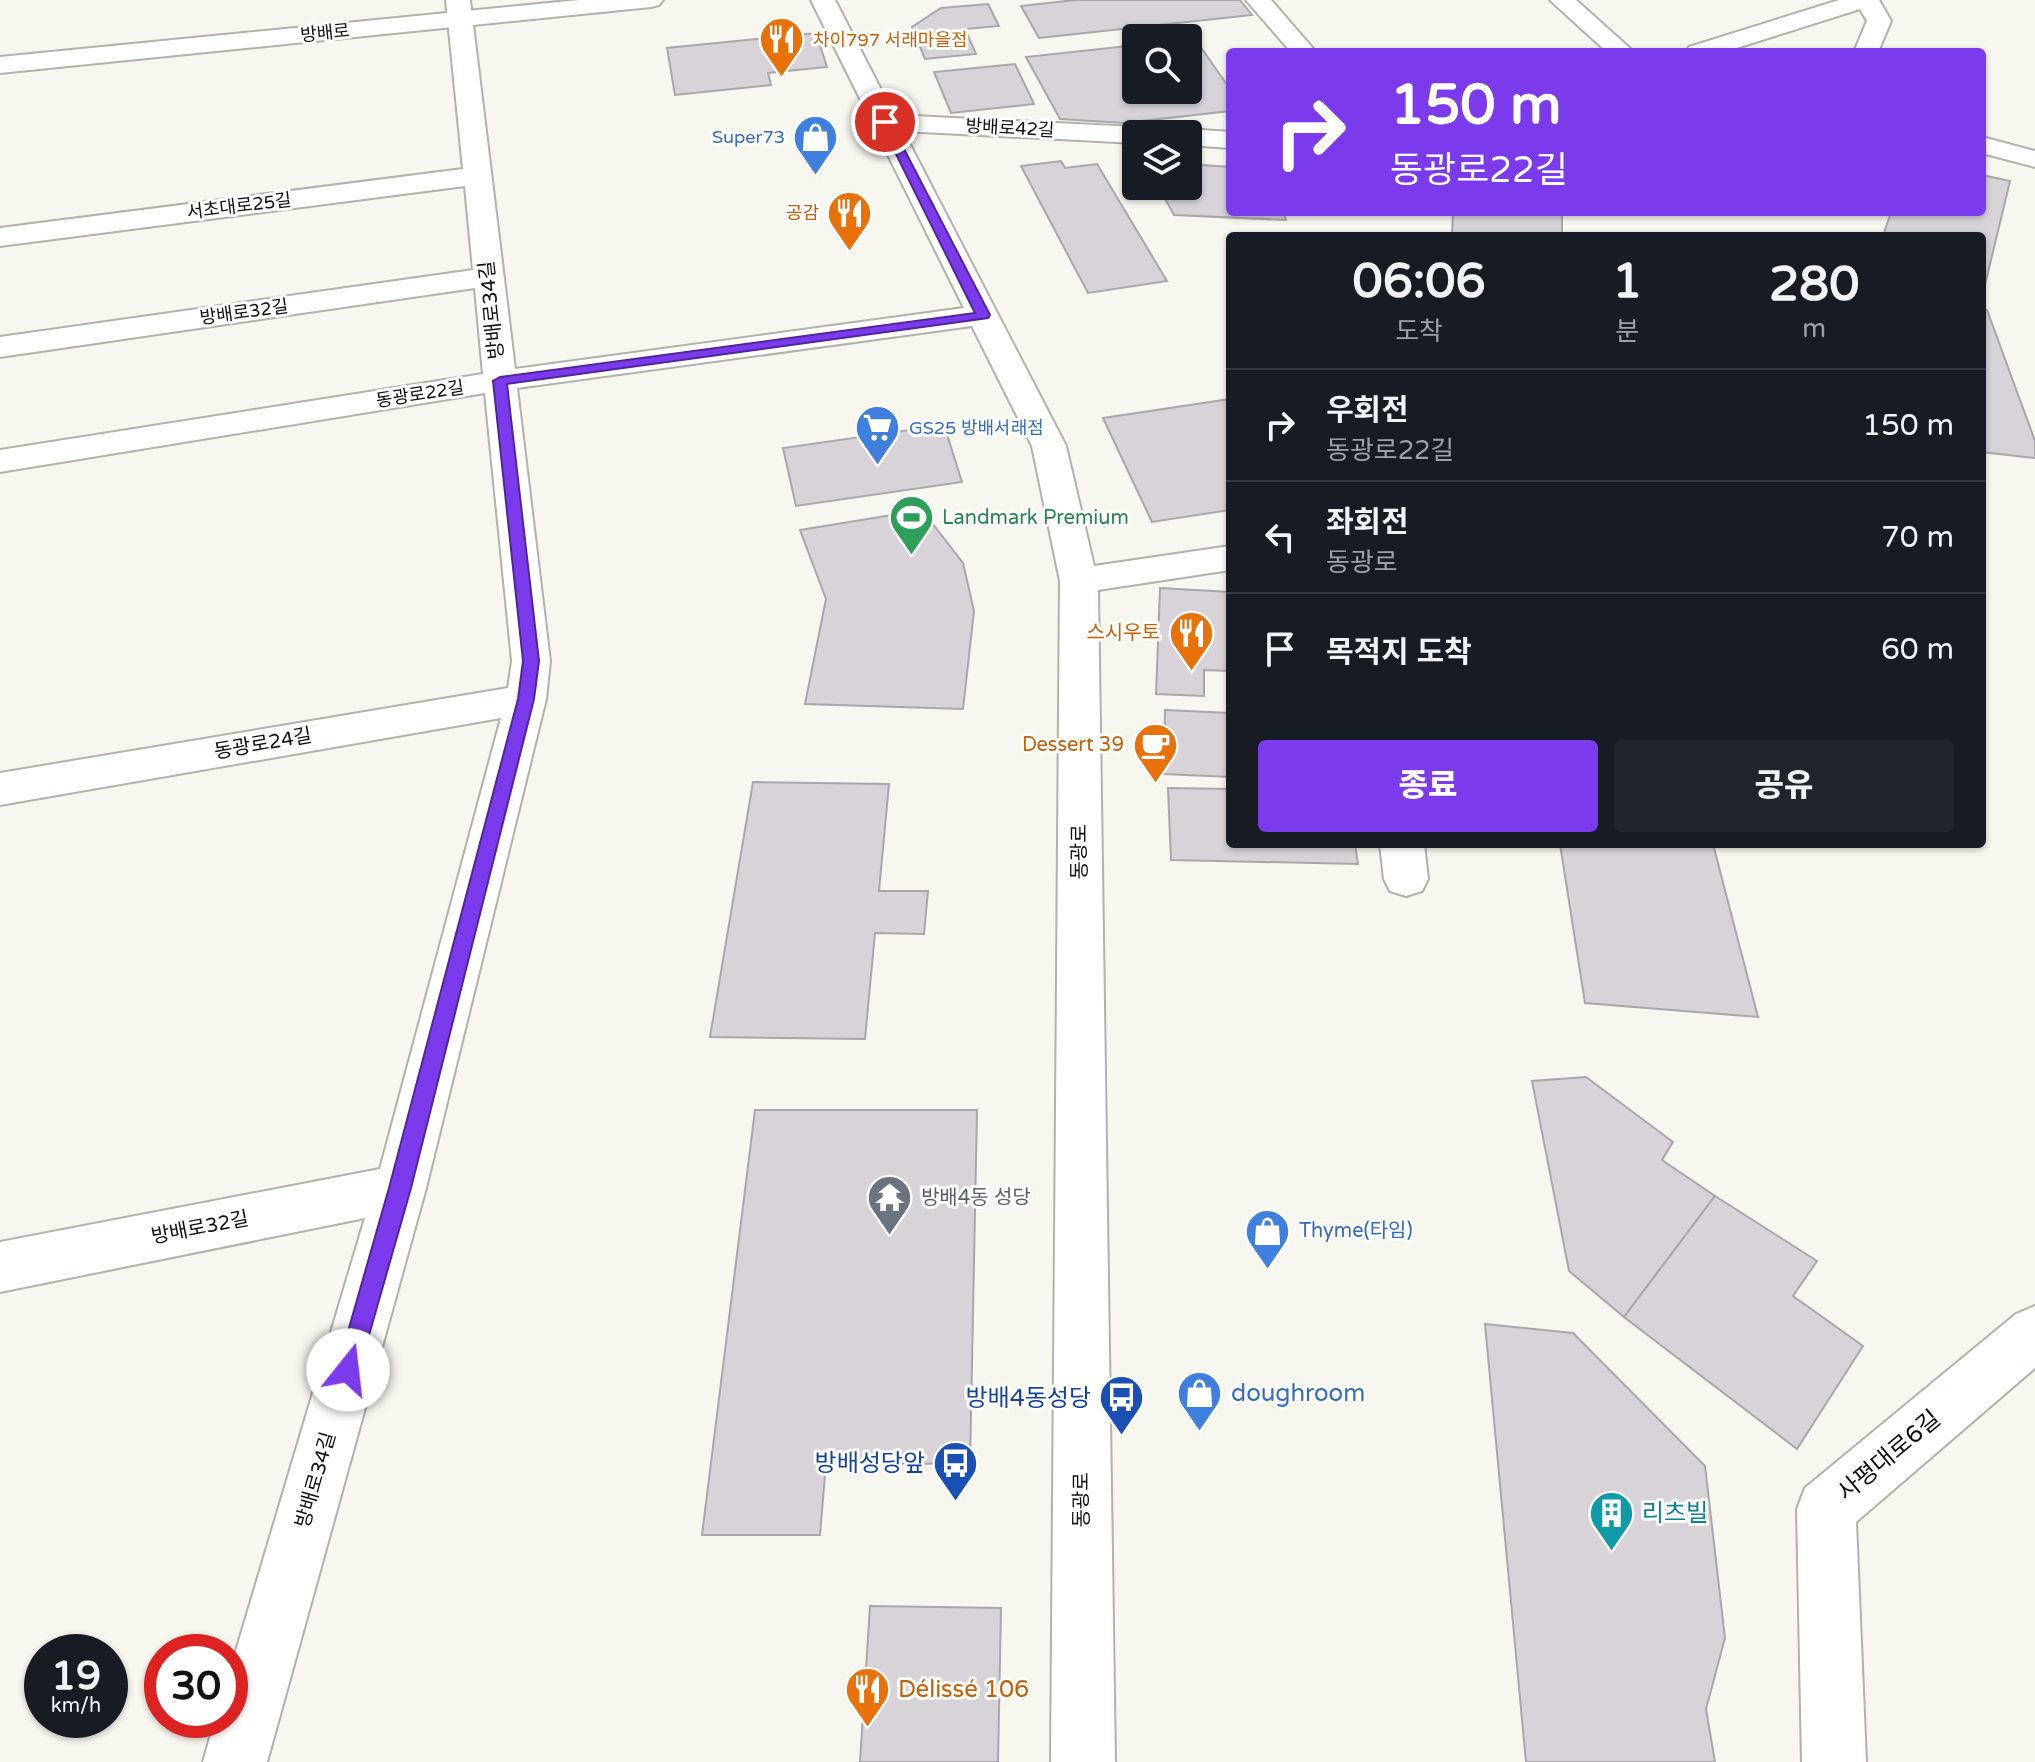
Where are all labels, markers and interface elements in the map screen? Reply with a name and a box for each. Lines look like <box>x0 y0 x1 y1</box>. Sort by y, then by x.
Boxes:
restaurant icon: 차이797 서래마을점 <box>758 16 806 79</box>
street label: 방배로 <box>299 19 351 47</box>
map controls <box>1122 24 1202 200</box>
button: search <box>1122 24 1202 104</box>
place label: 차이797 서래마을점 <box>813 29 968 51</box>
text: 150 m <box>1390 72 1561 139</box>
icon: right <box>1258 80 1362 184</box>
pin <box>851 88 919 156</box>
icon: arrive <box>863 100 907 144</box>
shop icon: Super73 <box>792 113 840 176</box>
street label: 방배로42길 <box>965 115 1055 141</box>
button: layers <box>1122 120 1202 200</box>
place label: Super73 <box>712 126 785 148</box>
text: 동광로22길 <box>1390 149 1568 192</box>
street label: 서초대로25길 <box>185 189 293 223</box>
restaurant icon: 공감 <box>826 189 874 252</box>
place label: 공감 <box>786 202 819 224</box>
text: 06:06 <box>1353 253 1486 311</box>
text: 1 <box>1612 253 1642 311</box>
text: 280 <box>1769 256 1859 314</box>
street label: 방배로34길 <box>475 260 509 360</box>
street label: 방배로32길 <box>198 295 290 329</box>
text: m <box>1802 313 1826 344</box>
text: 도착 <box>1395 316 1443 347</box>
text: 분 <box>1615 316 1639 347</box>
street label: 동광로22길 <box>374 376 466 412</box>
text: 우회전 <box>1326 392 1409 429</box>
icon: right <box>1258 403 1302 447</box>
supermarket icon: GS25 방배서래점 <box>854 404 902 467</box>
text: 150 m <box>1862 407 1954 444</box>
place label: GS25 방배서래점 <box>909 417 1044 439</box>
text: 동광로22길 <box>1326 435 1454 466</box>
sports icon: Landmark Premium <box>887 494 935 557</box>
text: 좌회전 <box>1326 504 1409 541</box>
place label: Landmark Premium <box>942 506 1129 530</box>
icon: left <box>1258 515 1302 559</box>
text: 70 m <box>1881 519 1954 556</box>
text: 동광로 <box>1326 547 1398 578</box>
restaurant icon: 스시우토 <box>1167 609 1215 672</box>
place label: 스시우토 <box>1086 621 1160 645</box>
icon: arrive <box>1258 627 1302 671</box>
text: 60 m <box>1881 631 1954 668</box>
text: 목적지 도착 <box>1326 634 1472 671</box>
cafe icon: Dessert 39 <box>1131 721 1179 784</box>
street label: 동광로24길 <box>212 724 314 764</box>
place label: Dessert 39 <box>1022 733 1124 757</box>
button: 종료 <box>1258 740 1598 832</box>
button: 공유 <box>1614 740 1954 832</box>
street label: 동광로 <box>1068 824 1092 880</box>
temple icon: 방배4동 성당 <box>866 1174 914 1237</box>
place label: 방배4동 성당 <box>921 1186 1031 1210</box>
street label: 방배로32길 <box>149 1207 251 1249</box>
shop icon: Thyme(타임) <box>1244 1207 1292 1270</box>
place label: Thyme(타임) <box>1299 1219 1413 1243</box>
position arrow <box>306 1328 390 1412</box>
shop icon: doughroom <box>1176 1369 1224 1432</box>
bus stop icon: 방배4동성당 <box>1098 1374 1146 1437</box>
place label: doughroom <box>1231 1379 1365 1408</box>
place label: 방배4동성당 <box>966 1384 1091 1413</box>
street label: 사평대로6길 <box>1832 1405 1946 1507</box>
street label: 방배로34길 <box>291 1429 341 1531</box>
bus stop icon: 방배성당앞 <box>932 1439 980 1502</box>
place label: 방배성당앞 <box>815 1449 925 1478</box>
street label: 동광로 <box>1070 1472 1094 1528</box>
building icon: 리츠빌 <box>1587 1489 1635 1552</box>
place label: 리츠빌 <box>1642 1499 1708 1528</box>
speed limit sign: 30 <box>144 1634 248 1738</box>
text: 19 <box>51 1652 101 1700</box>
restaurant icon: Délissé 106 <box>843 1665 891 1728</box>
place label: Délissé 106 <box>898 1675 1029 1704</box>
text: km/h <box>51 1694 101 1718</box>

